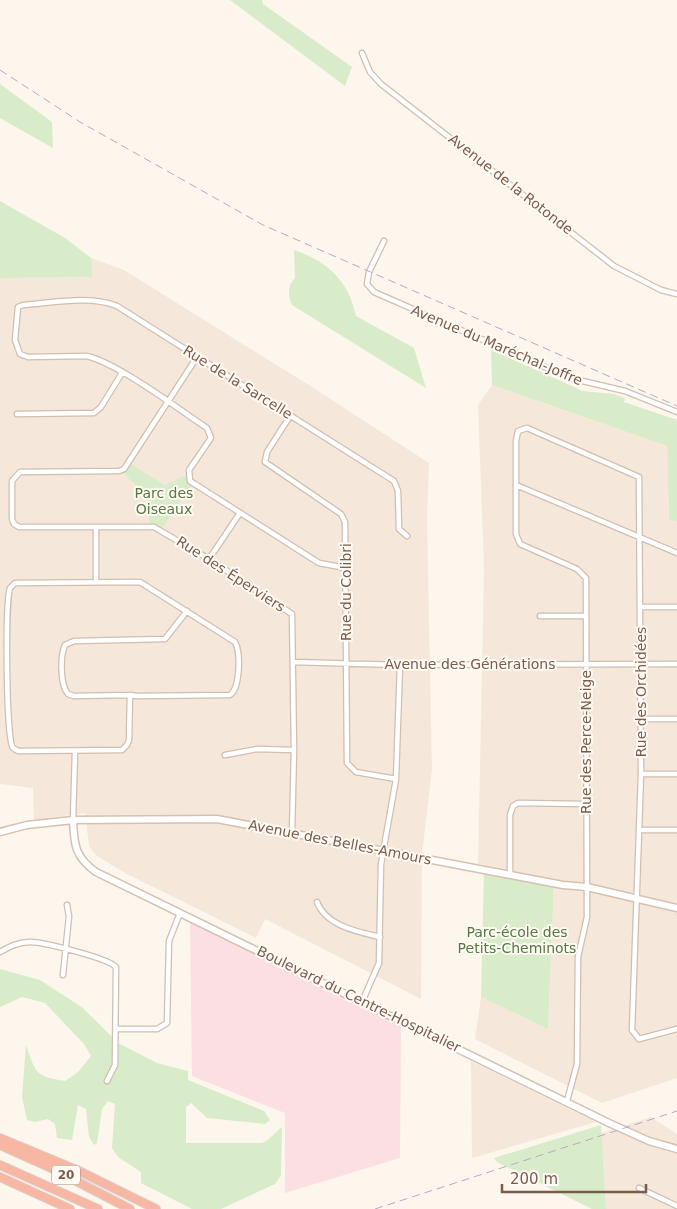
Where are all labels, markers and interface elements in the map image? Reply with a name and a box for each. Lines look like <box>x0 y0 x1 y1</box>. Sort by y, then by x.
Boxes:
street label: Avenue de la Rotonde <box>446 130 576 238</box>
street label: Avenue du Maréchal-Joffre <box>409 302 585 388</box>
street label: Rue de la Sarcelle <box>181 342 295 422</box>
park label: Parc des Oiseaux <box>135 485 193 517</box>
street label: Rue des Éperviers <box>174 533 288 615</box>
street label: Rue du Colibri <box>338 543 354 641</box>
street label: Rue des Orchidées <box>633 627 649 757</box>
street label: Avenue des Générations <box>384 656 556 672</box>
street label: Rue des Perce-Neige <box>578 670 594 814</box>
street label: Avenue des Belles-Amours <box>247 816 433 868</box>
park label: Parc-école des Petits-Cheminots <box>458 924 576 956</box>
street label: Boulevard du Centre-Hospitalier <box>255 943 464 1056</box>
scale bar <box>502 1162 646 1194</box>
road number: 20 <box>52 1166 80 1184</box>
text: 200 m <box>510 1170 558 1188</box>

